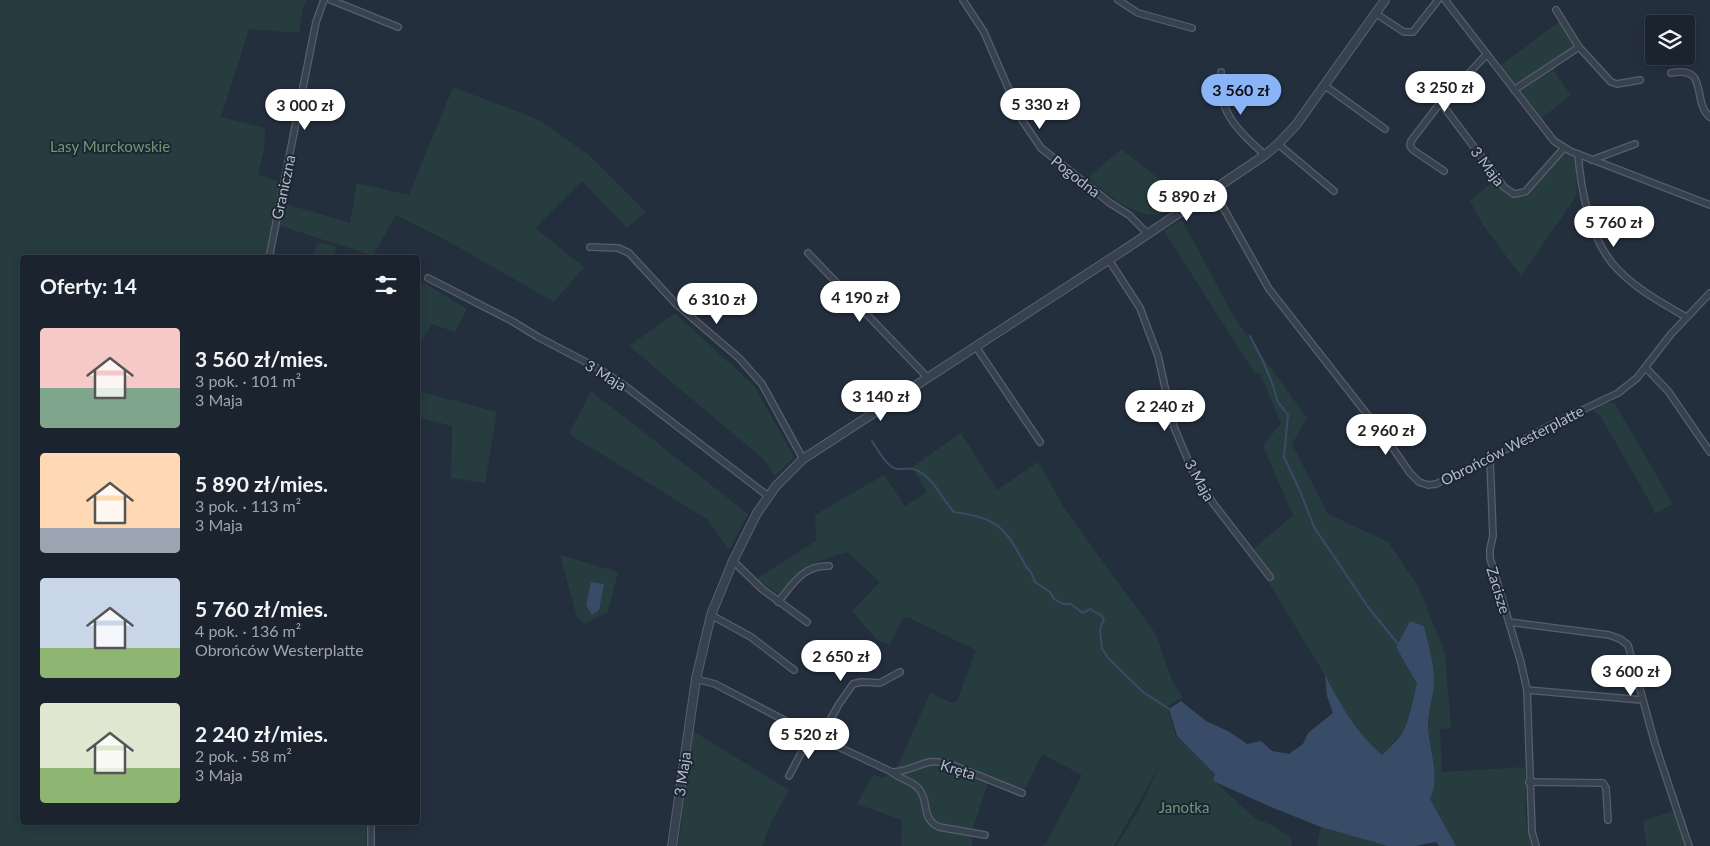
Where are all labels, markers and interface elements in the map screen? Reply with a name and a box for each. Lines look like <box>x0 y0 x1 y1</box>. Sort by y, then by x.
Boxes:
map controls <box>1645 15 1695 65</box>
button: layers <box>1645 15 1695 65</box>
pin: 3 250 zł <box>1393 70 1497 113</box>
pin: 3 560 zł <box>1189 74 1293 116</box>
text: 3 250 zł <box>1416 77 1474 96</box>
text: 3 560 zł <box>1212 80 1270 99</box>
pin: 3 000 zł <box>253 88 357 131</box>
pin: 5 330 zł <box>988 88 1092 130</box>
text: 5 330 zł <box>1011 94 1069 113</box>
text: 3 000 zł <box>276 95 334 114</box>
park label: Lasy Murckowskie <box>50 137 170 155</box>
street label: 3 Maja <box>1467 143 1509 189</box>
street label: Pogodna <box>1048 151 1104 201</box>
street label: Graniczna <box>267 153 299 221</box>
pin: 5 890 zł <box>1135 180 1239 222</box>
text: 5 890 zł <box>1158 186 1216 205</box>
pin: 5 760 zł <box>1562 206 1666 248</box>
text: 5 760 zł <box>1585 212 1643 231</box>
icon: filters <box>372 271 400 299</box>
text: Oferty: 14 <box>40 273 137 298</box>
pin: 4 190 zł <box>808 280 912 323</box>
pin: 6 310 zł <box>665 282 769 325</box>
text: 4 190 zł <box>831 287 889 306</box>
text: 6 310 zł <box>688 289 746 308</box>
text: 3 560 zł/mies. <box>195 346 328 371</box>
icon: home <box>80 348 140 408</box>
street label: 3 Maja <box>582 356 630 394</box>
text: 3 pok. · 101 m² <box>195 371 301 390</box>
pin: 3 140 zł <box>829 380 933 422</box>
text: 3 140 zł <box>852 386 910 405</box>
text: 3 Maja <box>195 390 243 409</box>
pin: 2 240 zł <box>1113 390 1217 432</box>
text: 2 240 zł <box>1136 396 1194 415</box>
street label: Obrońców Westerplatte <box>1437 401 1587 489</box>
pin: 2 960 zł <box>1334 414 1438 456</box>
text: 2 960 zł <box>1357 420 1415 439</box>
street label: 3 Maja <box>1181 456 1219 504</box>
text: 5 890 zł/mies. <box>195 471 328 496</box>
icon: home <box>80 473 140 533</box>
text: 3 pok. · 113 m² <box>195 496 301 515</box>
text: 3 Maja <box>195 515 243 534</box>
street label: Zacisze <box>1483 564 1515 616</box>
text: 5 760 zł/mies. <box>195 596 328 621</box>
icon: home <box>80 598 140 658</box>
text: 4 pok. · 136 m² <box>195 621 301 640</box>
text: Obrońców Westerplatte <box>195 640 364 659</box>
pin: 2 650 zł <box>789 640 893 682</box>
text: 2 650 zł <box>812 646 870 665</box>
pin: 3 600 zł <box>1579 654 1683 697</box>
text: 3 600 zł <box>1602 661 1660 680</box>
pin: 5 520 zł <box>757 718 861 760</box>
text: 2 240 zł/mies. <box>195 721 328 746</box>
icon: home <box>80 723 140 783</box>
text: 5 520 zł <box>780 724 838 743</box>
text: 2 pok. · 58 m² <box>195 746 292 765</box>
street label: 3 Maja <box>670 751 694 797</box>
street label: Kręta <box>938 755 978 783</box>
text: 3 Maja <box>195 765 243 784</box>
park label: Janotka <box>1159 798 1209 816</box>

